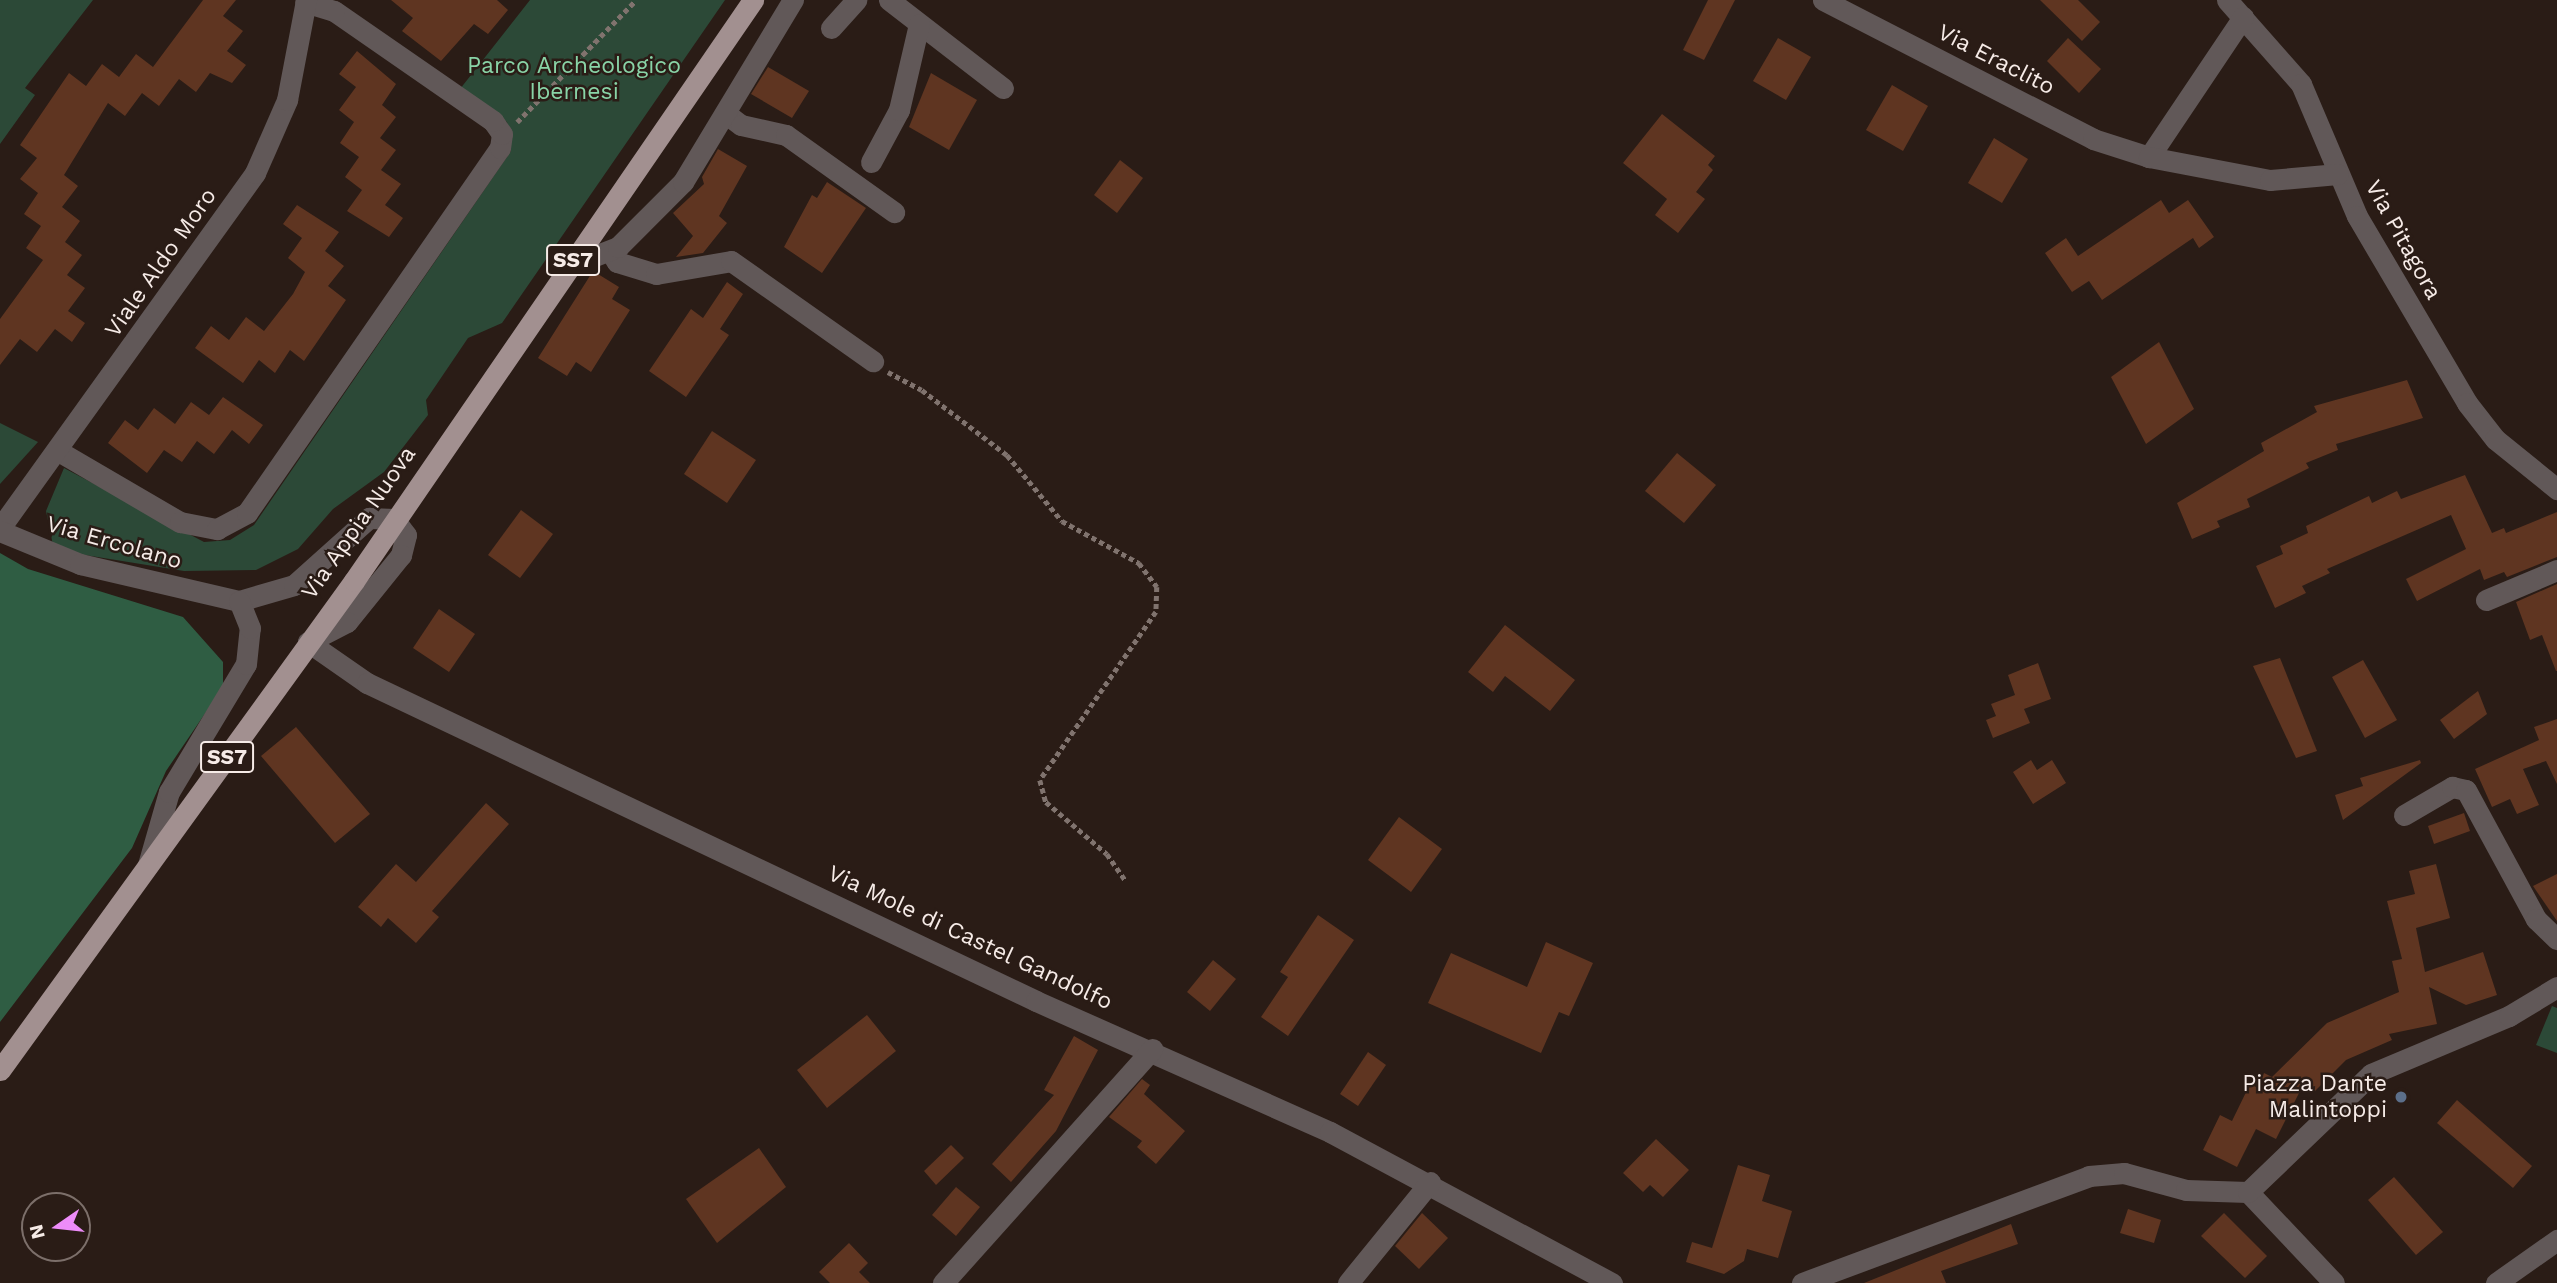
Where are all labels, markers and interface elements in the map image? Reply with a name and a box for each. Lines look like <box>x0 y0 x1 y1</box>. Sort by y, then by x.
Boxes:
street label: Via Eraclito <box>1933 19 2059 101</box>
park label: Parco Archeologico Ibernesi <box>467 52 681 106</box>
street label: Via Pitagora <box>2359 175 2447 305</box>
street label: Viale Aldo Moro <box>99 183 223 343</box>
road number: SS7 <box>545 243 601 278</box>
street label: Via Appia Nuova <box>295 440 423 606</box>
street label: Via Ercolano <box>43 510 185 576</box>
road number: SS7 <box>199 740 255 774</box>
street label: Via Mole di Castel Gandolfo <box>823 860 1117 1016</box>
place label: Piazza Dante Malintoppi <box>2242 1070 2387 1124</box>
marker: Piazza Dante Malintoppi <box>2393 1089 2409 1105</box>
north arrow <box>21 1192 91 1262</box>
text: N <box>24 1222 50 1241</box>

